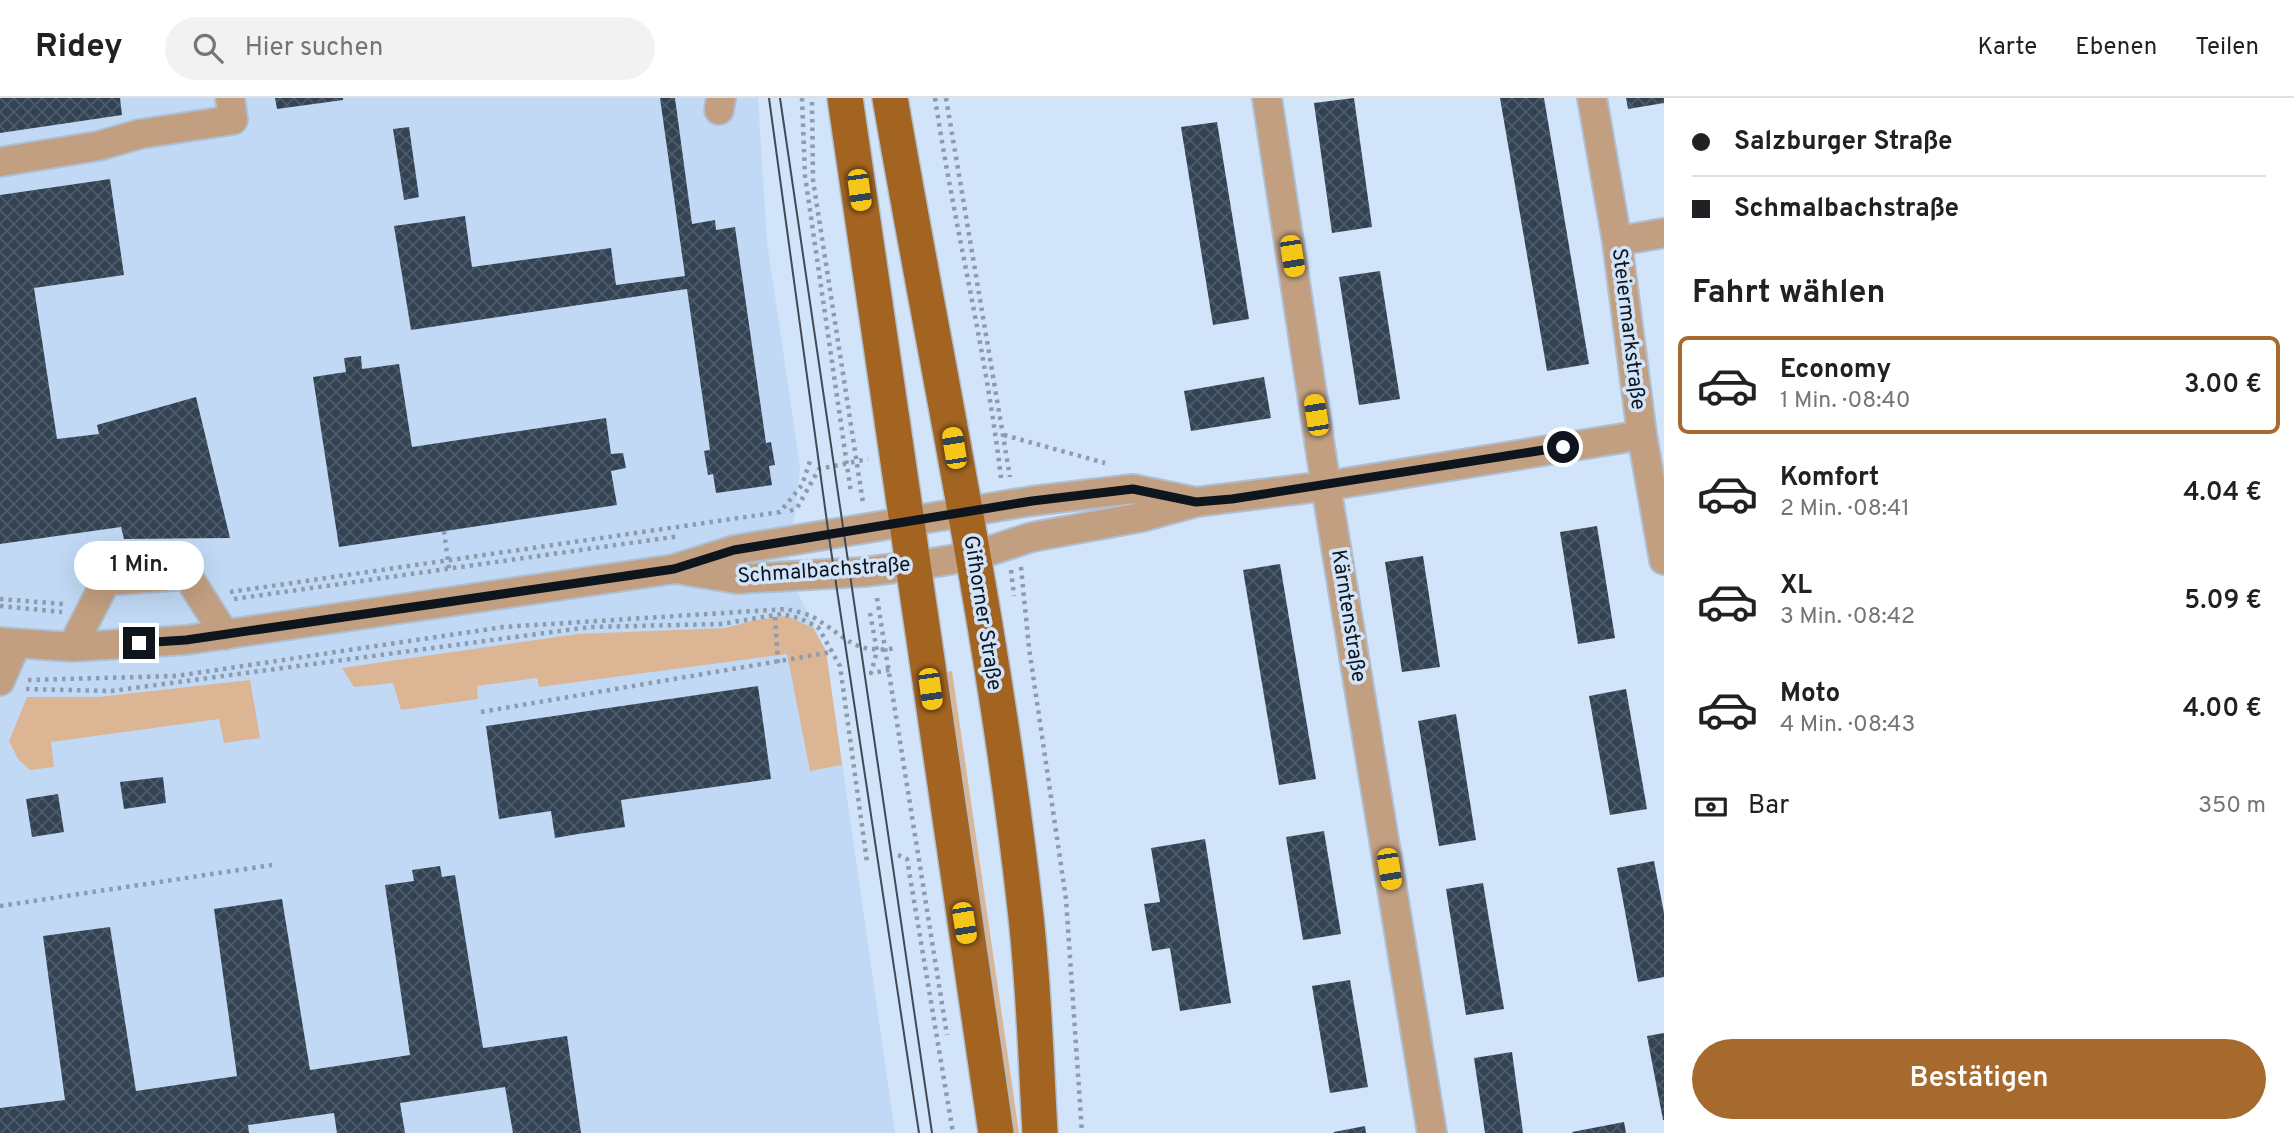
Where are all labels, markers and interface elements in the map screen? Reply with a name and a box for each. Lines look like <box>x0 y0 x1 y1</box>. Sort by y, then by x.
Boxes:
search box <box>165 17 655 80</box>
text: Ridey <box>35 27 123 69</box>
icon: search <box>189 29 227 67</box>
text: Hier suchen <box>245 32 383 65</box>
text: Karte <box>1977 33 2037 63</box>
text: Ebenen <box>2075 33 2157 63</box>
text: Teilen <box>2195 33 2259 63</box>
text: Salzburger Straße <box>1734 126 1953 159</box>
car <box>846 168 873 212</box>
text: Schmalbachstraße <box>1734 193 1959 226</box>
car <box>1279 234 1306 278</box>
street label: Steiermarkstraße <box>1605 247 1651 411</box>
text: Fahrt wählen <box>1692 274 1885 314</box>
icon: car <box>1696 354 1759 417</box>
text: Economy <box>1780 354 1891 387</box>
text: 3.00 € <box>2184 369 2262 402</box>
text: 1 Min. · 08:40 <box>1780 387 1910 416</box>
car <box>1303 393 1330 437</box>
car <box>941 426 968 470</box>
route start <box>1547 431 1579 463</box>
icon: car <box>1696 462 1759 525</box>
text: Komfort <box>1780 462 1879 495</box>
text: 4.04 € <box>2183 477 2262 510</box>
text: 2 Min. · 08:41 <box>1780 495 1910 524</box>
street label: Gifhorner Straße <box>956 534 1008 692</box>
callout: 1 Min. <box>74 542 204 590</box>
street label: Kärntenstraße <box>1324 548 1372 684</box>
text: 1 Min. <box>110 551 168 580</box>
street label: Schmalbachstraße <box>737 551 911 591</box>
icon: car <box>1696 570 1759 633</box>
text: XL <box>1780 570 1812 603</box>
text: 5.09 € <box>2184 585 2262 618</box>
text: 3 Min. · 08:42 <box>1780 603 1915 632</box>
route end <box>123 627 155 659</box>
car <box>917 667 944 711</box>
icon: car <box>1696 678 1759 741</box>
text: Moto <box>1780 678 1840 711</box>
text: 4.00 € <box>2183 693 2262 726</box>
text: 4 Min. · 08:43 <box>1780 711 1915 740</box>
icon: cash <box>1692 788 1730 826</box>
text: Bar <box>1748 790 1789 823</box>
text: 350 m <box>2198 792 2266 821</box>
car <box>1376 847 1403 891</box>
car <box>951 901 978 945</box>
button: Bestätigen <box>1692 1039 2266 1119</box>

